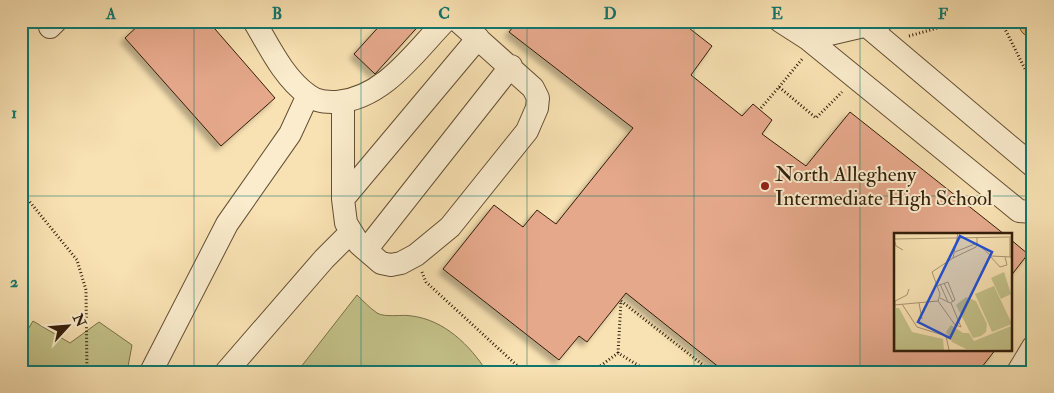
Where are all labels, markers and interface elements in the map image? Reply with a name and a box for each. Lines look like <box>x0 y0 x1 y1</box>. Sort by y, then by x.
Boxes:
text: A <box>105 4 117 24</box>
text: B <box>272 4 282 24</box>
text: C <box>438 4 450 24</box>
text: D <box>603 4 617 24</box>
text: E <box>771 4 783 24</box>
text: F <box>938 4 948 24</box>
text: 1 <box>11 103 17 123</box>
place label: North Allegheny Intermediate High School <box>775 161 993 212</box>
marker: North Allegheny Intermediate High School <box>759 180 771 192</box>
inset map <box>894 233 1012 350</box>
text: 2 <box>10 272 18 292</box>
north arrow <box>42 300 92 350</box>
text: N <box>68 310 90 330</box>

